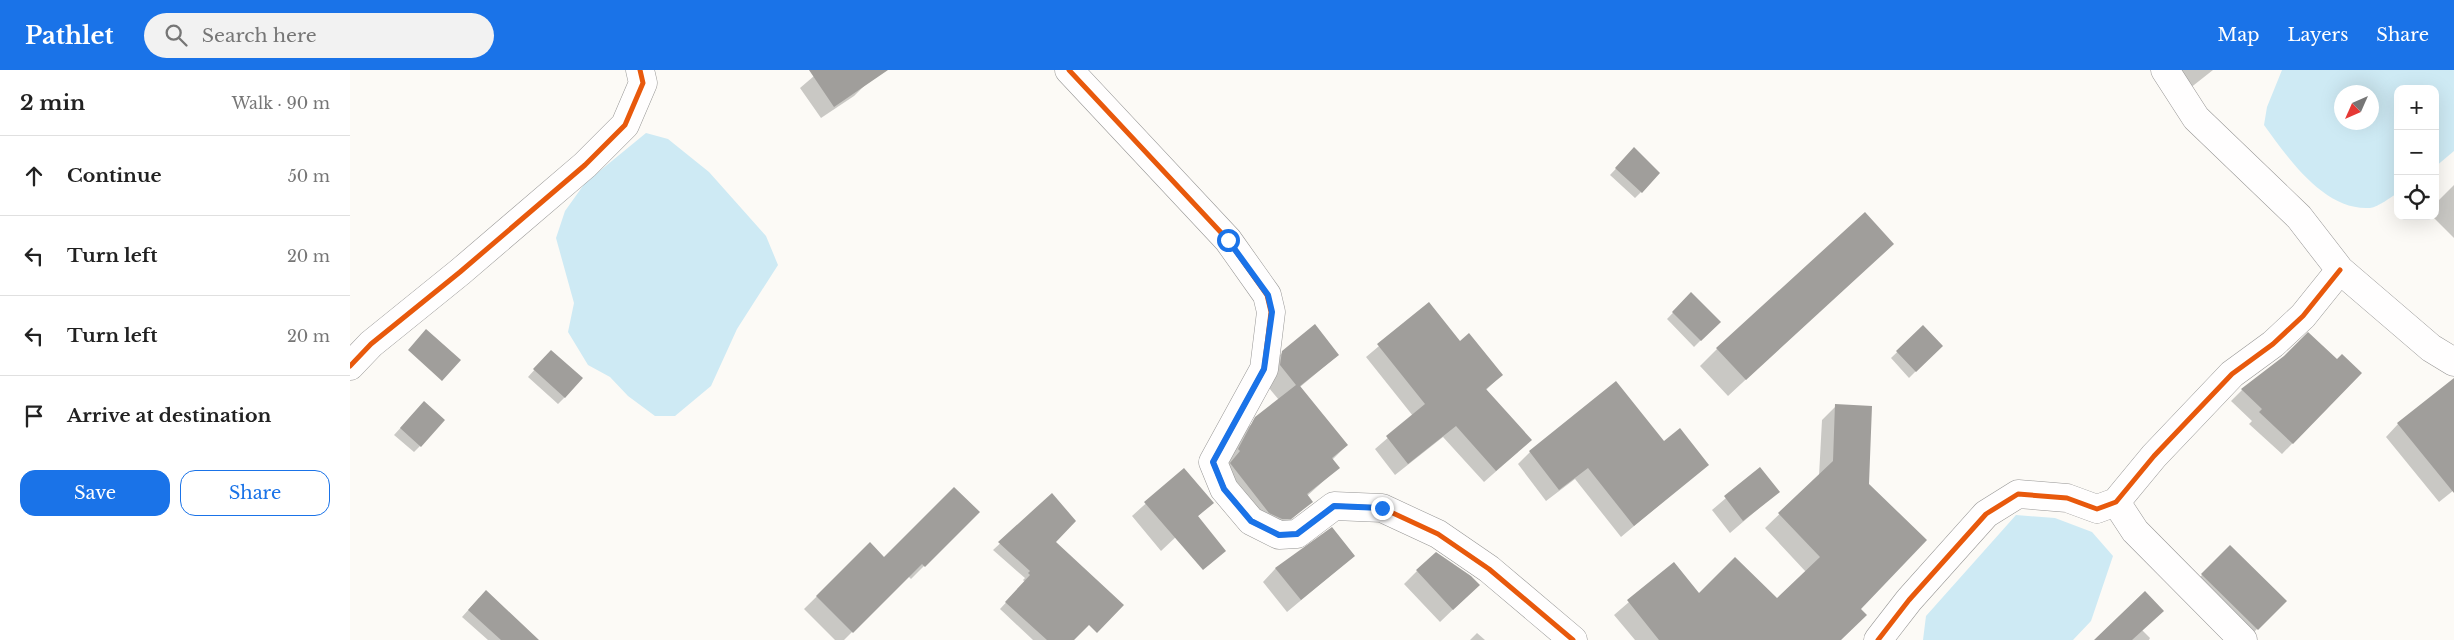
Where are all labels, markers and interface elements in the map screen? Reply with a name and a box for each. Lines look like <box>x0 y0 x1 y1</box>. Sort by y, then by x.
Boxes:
search box <box>144 13 494 58</box>
text: Pathlet <box>25 21 114 50</box>
icon: search <box>162 21 190 49</box>
text: Search here <box>202 24 317 47</box>
text: Map <box>2218 24 2259 46</box>
text: Layers <box>2287 24 2348 46</box>
text: Share <box>2376 24 2429 46</box>
north arrow <box>2334 85 2379 130</box>
map controls <box>2394 85 2439 220</box>
button: + <box>2394 85 2439 130</box>
text: 2 min <box>20 90 85 116</box>
text: Walk · 90 m <box>232 93 330 113</box>
button: − <box>2394 130 2439 175</box>
icon: ahead <box>20 162 48 190</box>
text: Continue <box>67 164 162 187</box>
text: 50 m <box>288 166 330 186</box>
button: locate <box>2394 175 2439 220</box>
route start <box>1217 229 1240 252</box>
icon: left <box>20 242 48 270</box>
text: Turn left <box>67 244 158 267</box>
text: 20 m <box>287 246 330 266</box>
icon: left <box>20 322 48 350</box>
text: Turn left <box>67 324 158 347</box>
text: 20 m <box>287 326 330 346</box>
icon: arrive <box>20 402 48 430</box>
text: Arrive at destination <box>67 404 271 427</box>
button: Save <box>20 470 170 516</box>
button: Share <box>180 470 330 516</box>
route end <box>1371 497 1394 520</box>

